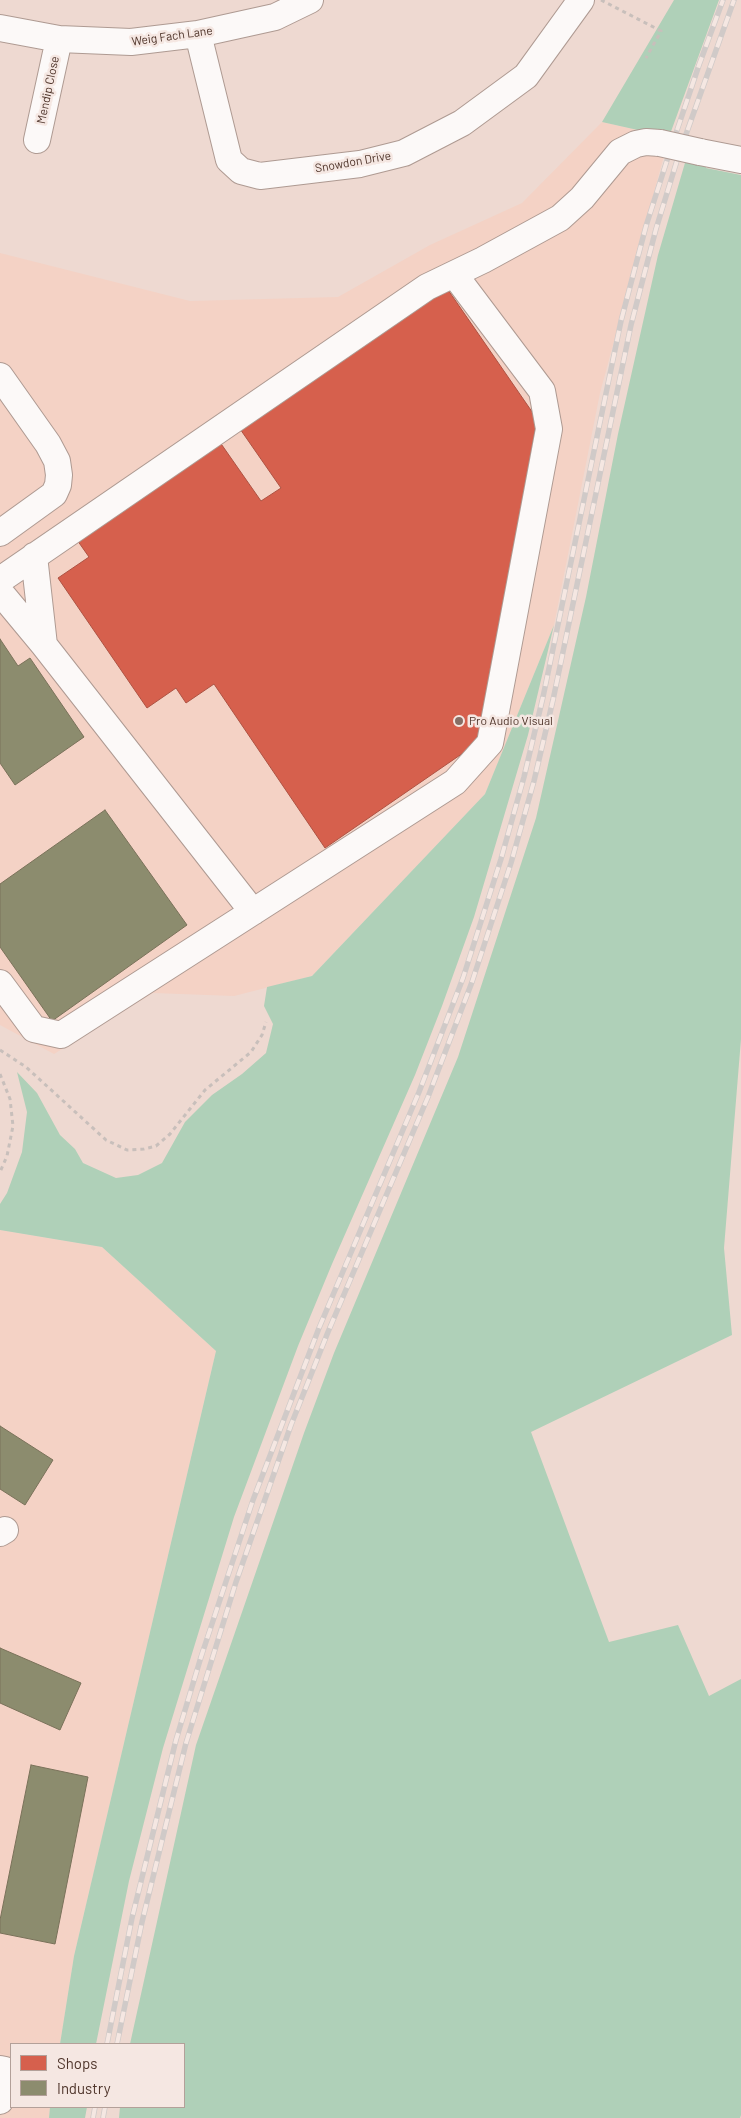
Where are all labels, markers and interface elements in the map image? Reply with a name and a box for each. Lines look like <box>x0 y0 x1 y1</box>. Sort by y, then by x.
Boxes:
street label: Weig Fach Lane <box>131 23 213 49</box>
street label: Mendip Close <box>34 55 62 125</box>
street label: Snowdon Drive <box>314 148 392 176</box>
place label: Pro Audio Visual <box>469 714 553 728</box>
marker: Pro Audio Visual <box>453 715 465 727</box>
legend <box>10 2043 185 2108</box>
text: Shops <box>57 2054 97 2072</box>
text: Industry <box>57 2079 111 2097</box>

